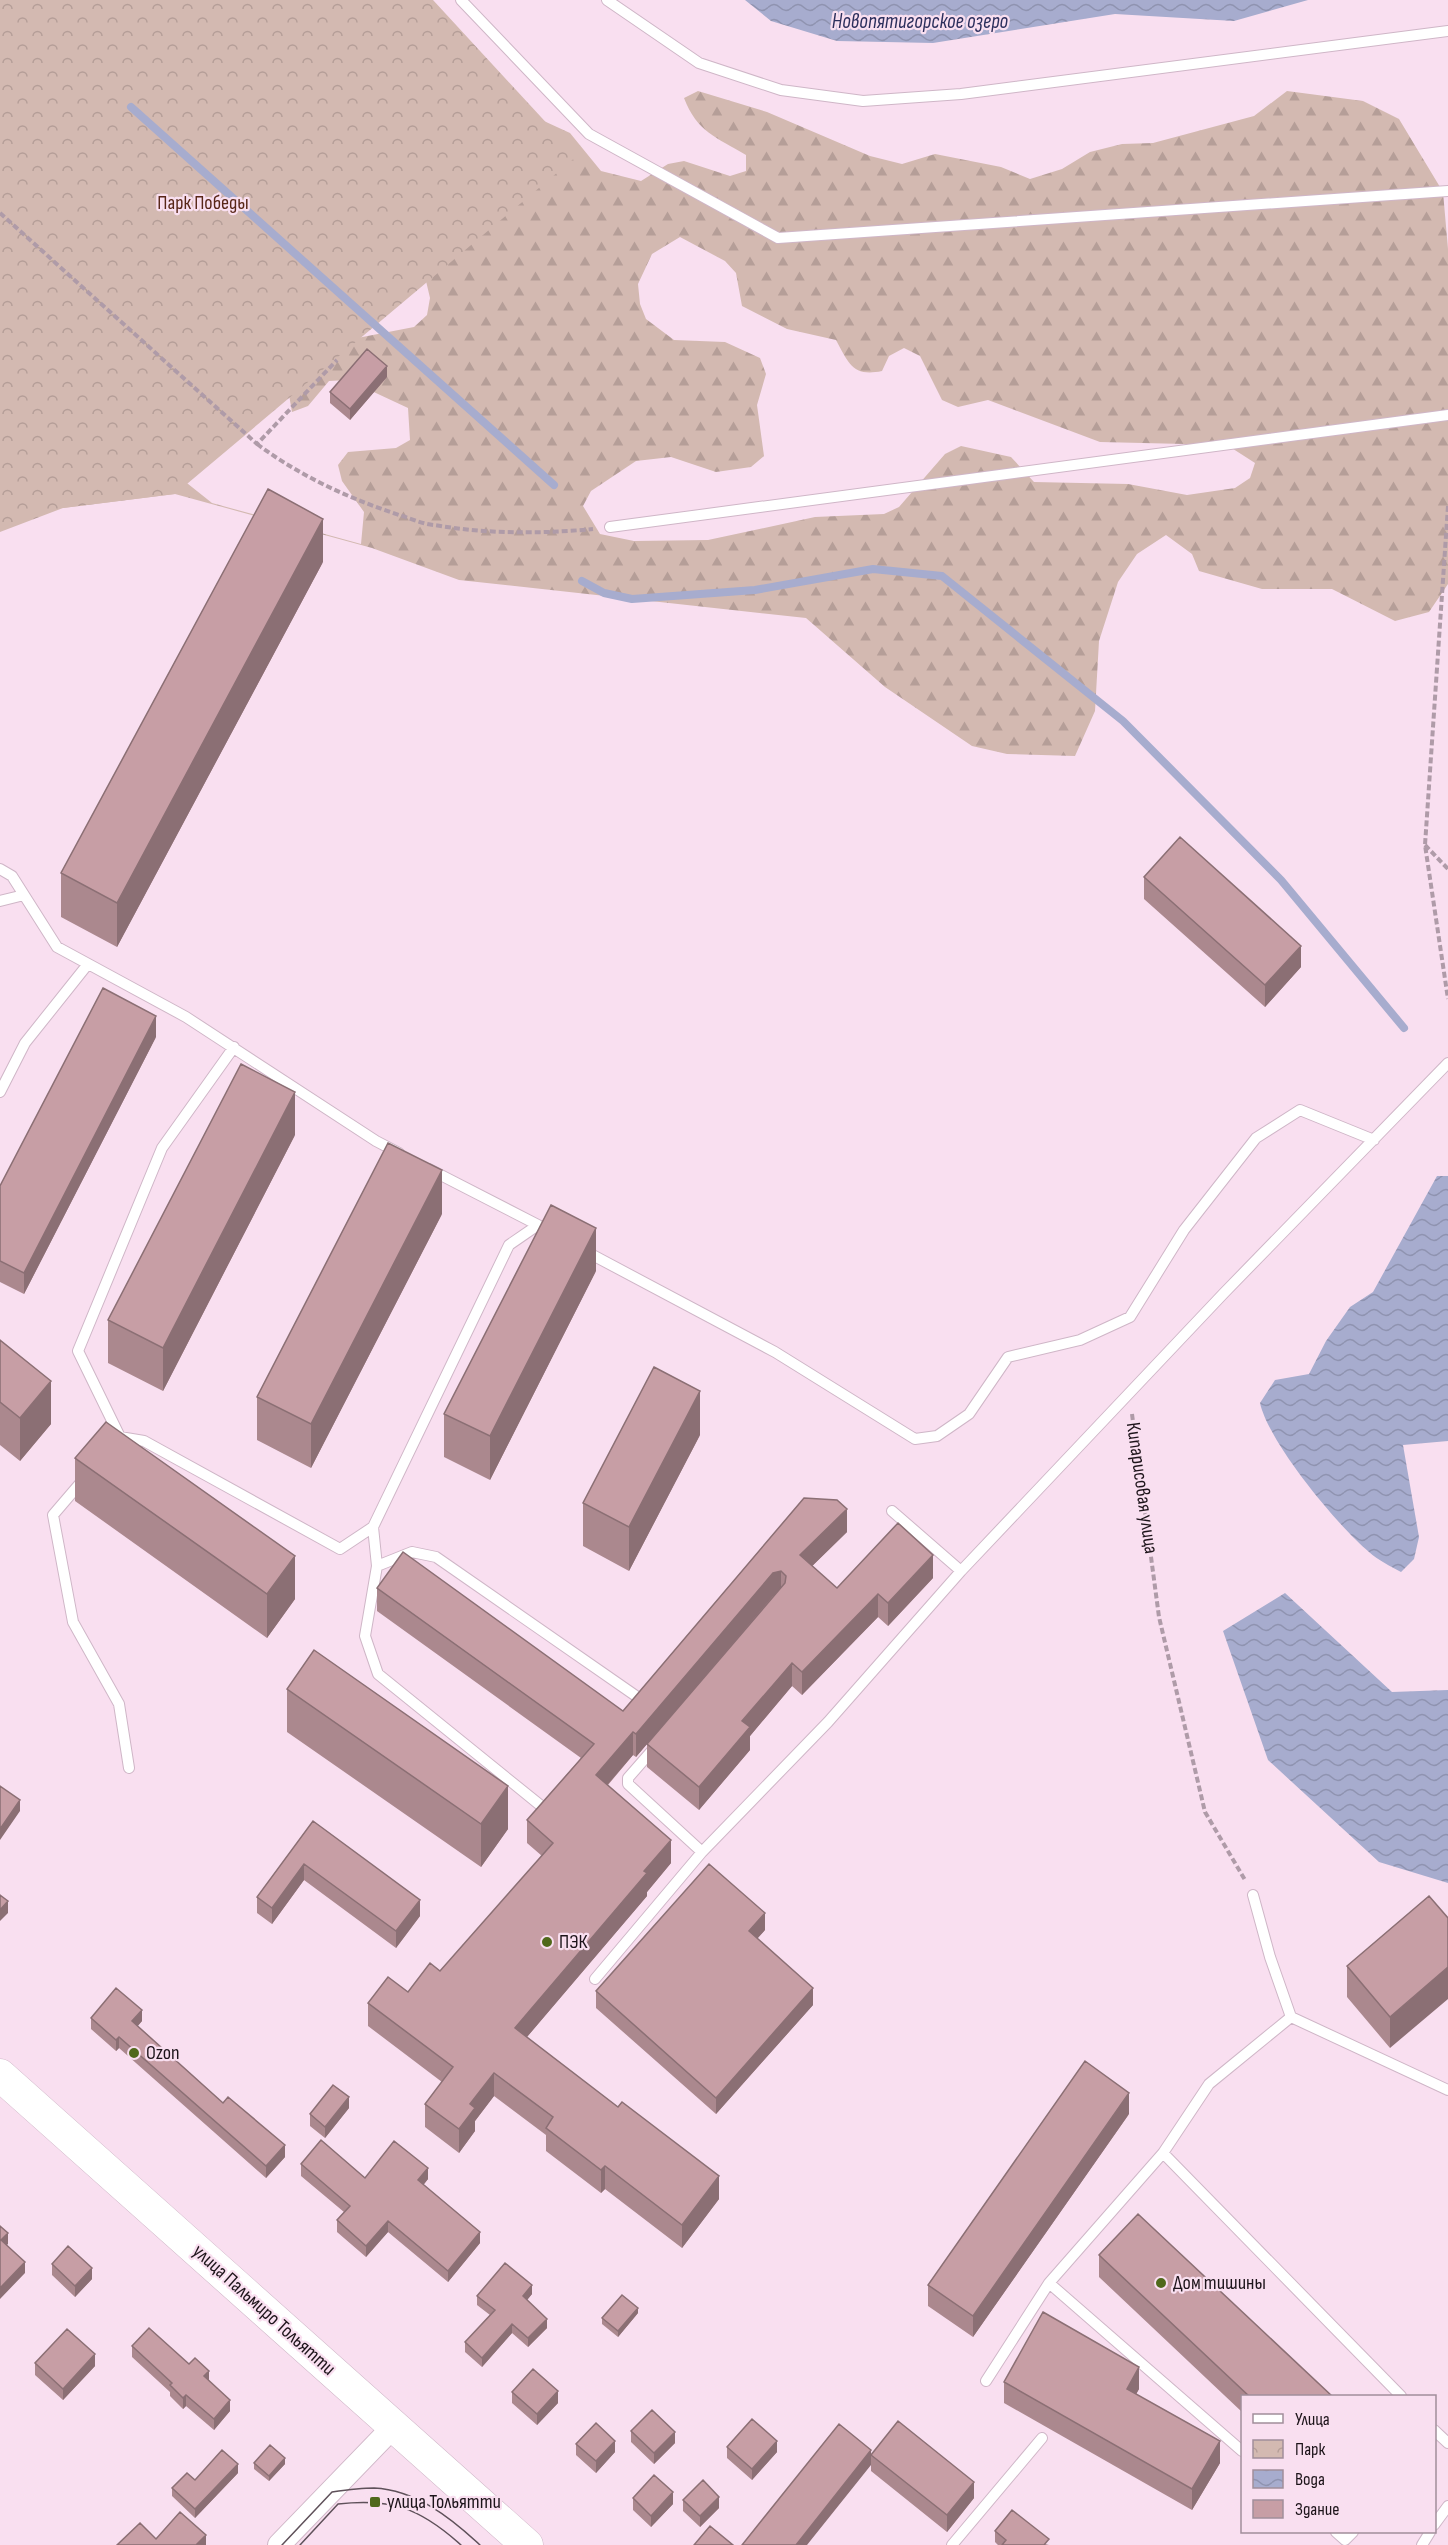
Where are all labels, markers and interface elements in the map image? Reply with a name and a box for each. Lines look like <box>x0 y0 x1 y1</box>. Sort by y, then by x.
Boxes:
water label: Новопятигорское озеро <box>832 9 1009 34</box>
park label: Парк Победы <box>157 191 249 215</box>
street label: Кипарисовая улица <box>1121 1421 1163 1555</box>
place label: ПЭК <box>559 1930 587 1954</box>
marker: ПЭК <box>540 1935 554 1949</box>
place label: Ozon <box>146 2041 180 2065</box>
marker: Ozon <box>127 2046 141 2060</box>
street label: улица Пальмиро Тольятти <box>187 2239 341 2381</box>
place label: Дом тишины <box>1173 2271 1266 2295</box>
marker: Дом тишины <box>1154 2276 1168 2290</box>
legend <box>1241 2395 1436 2533</box>
text: Улица <box>1295 2409 1330 2430</box>
text: Парк <box>1295 2439 1326 2460</box>
text: Вода <box>1295 2469 1325 2490</box>
place label: улица Тольятти <box>387 2490 501 2514</box>
marker: улица Тольятти <box>368 2495 382 2509</box>
text: Здание <box>1295 2499 1340 2520</box>

